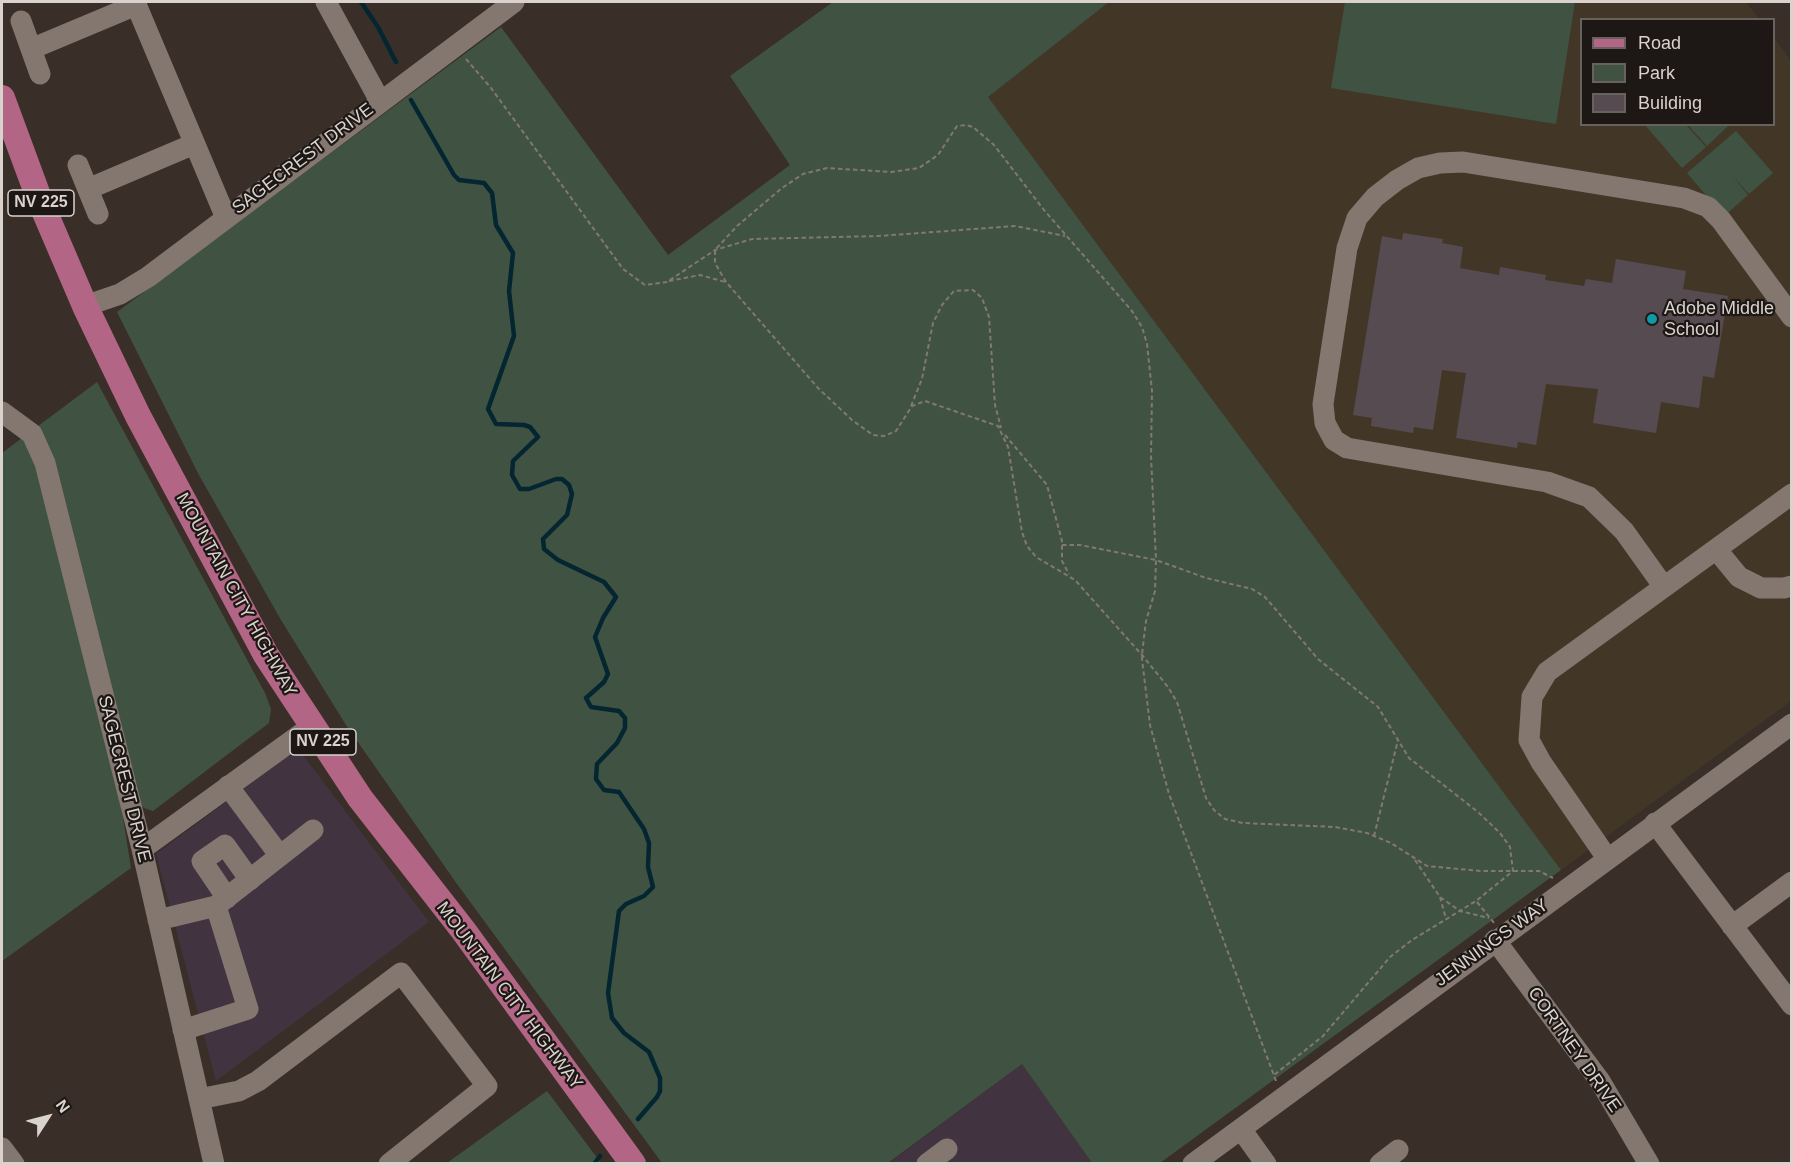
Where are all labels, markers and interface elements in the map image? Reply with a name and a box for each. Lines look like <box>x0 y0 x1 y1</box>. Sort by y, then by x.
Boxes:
legend <box>1580 18 1775 126</box>
text: Road <box>1638 33 1681 53</box>
text: Park <box>1638 63 1675 83</box>
text: Building <box>1638 93 1702 113</box>
street label: SAGECREST DRIVE <box>228 99 378 219</box>
road number: NV 225 <box>8 190 74 216</box>
place label: Adobe Middle School <box>1664 298 1774 340</box>
marker: Adobe Middle School <box>1645 312 1659 326</box>
street label: MOUNTAIN CITY HIGHWAY <box>171 489 301 701</box>
street label: SAGECREST DRIVE <box>93 693 155 865</box>
road number: NV 225 <box>290 729 356 755</box>
street label: JENNINGS WAY <box>1431 895 1553 991</box>
street label: MOUNTAIN CITY HIGHWAY <box>431 898 587 1094</box>
street label: CORTNEY DRIVE <box>1523 983 1625 1117</box>
north arrow <box>18 1087 78 1147</box>
text: N <box>53 1096 73 1116</box>

